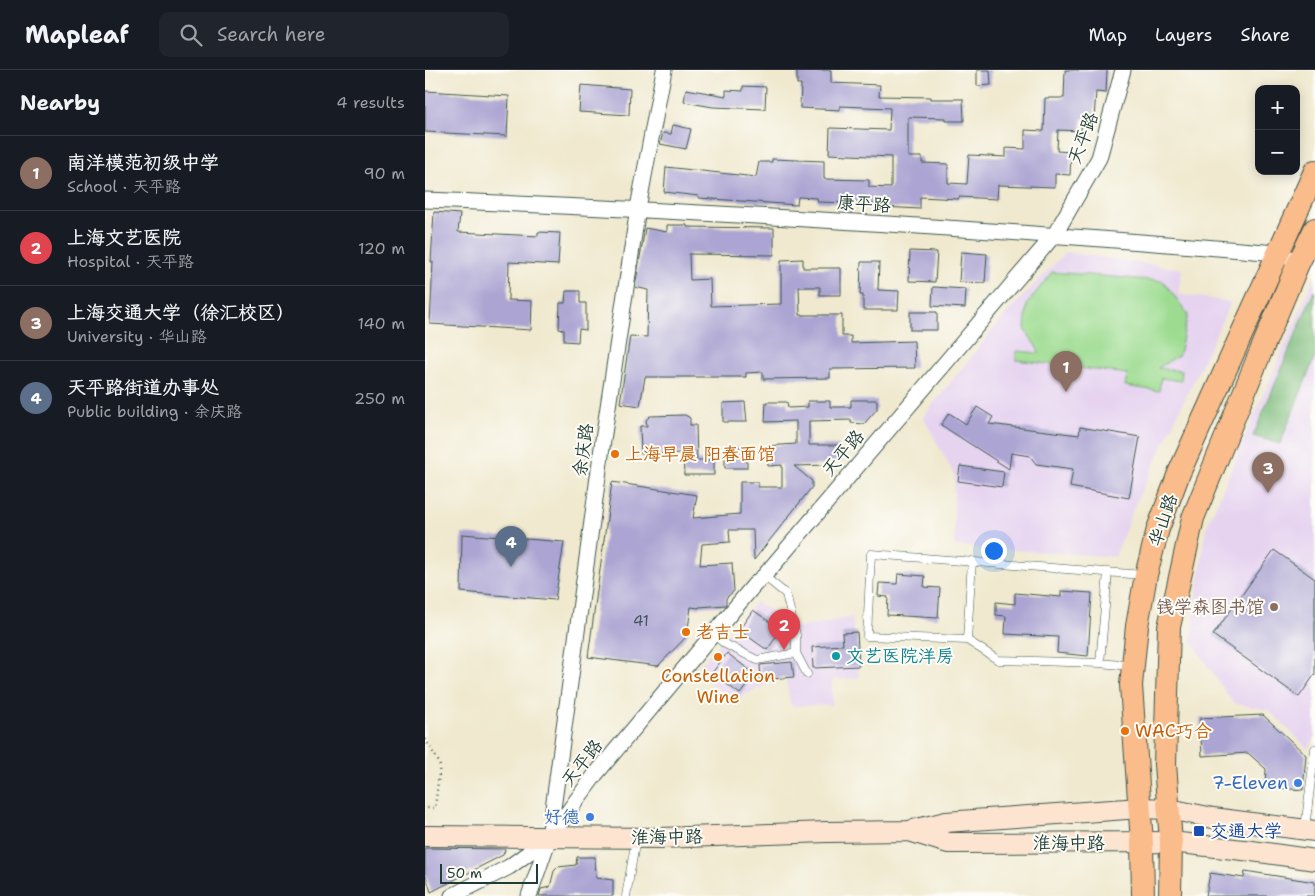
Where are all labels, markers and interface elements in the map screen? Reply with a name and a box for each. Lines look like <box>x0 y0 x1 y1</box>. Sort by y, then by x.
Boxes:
search box <box>159 12 509 57</box>
text: Mapleaf <box>25 19 129 51</box>
icon: search <box>177 21 205 49</box>
text: Search here <box>217 22 325 47</box>
text: Map <box>1089 23 1127 47</box>
text: Layers <box>1155 23 1212 47</box>
text: Share <box>1240 23 1290 47</box>
map controls <box>1255 85 1300 175</box>
button: + <box>1255 85 1300 130</box>
text: Nearby <box>20 89 100 117</box>
text: 4 results <box>336 92 405 113</box>
street label: 天平路 <box>1062 108 1104 168</box>
button: − <box>1255 130 1300 175</box>
text: 南洋模范初级中学 <box>67 150 219 175</box>
text: 1 <box>32 163 40 184</box>
text: 90 m <box>364 163 405 184</box>
text: School · 天平路 <box>67 176 181 197</box>
street label: 康平路 <box>836 190 892 218</box>
text: 上海文艺医院 <box>67 225 181 250</box>
text: 2 <box>30 238 42 259</box>
text: 120 m <box>358 238 405 259</box>
text: Hospital · 天平路 <box>67 251 194 272</box>
text: 上海交通大学（徐汇校区） <box>67 300 295 325</box>
text: 3 <box>30 313 42 334</box>
text: 140 m <box>358 313 405 334</box>
text: University · 华山路 <box>67 326 207 347</box>
pin: 1 <box>1050 351 1082 392</box>
text: 天平路街道办事处 <box>67 375 219 400</box>
text: 4 <box>30 388 42 409</box>
text: 250 m <box>354 388 405 409</box>
text: Public building · 余庆路 <box>67 401 242 422</box>
street label: 余庆路 <box>567 422 599 478</box>
street label: 天平路 <box>816 425 870 481</box>
place label: 上海早晨 阳春面馆 <box>625 442 775 466</box>
marker: 上海早晨 阳春面馆 <box>609 448 621 460</box>
pin: 3 <box>1252 452 1284 493</box>
street label: 华山路 <box>1143 491 1183 549</box>
pin: 4 <box>495 526 527 567</box>
your location <box>981 538 1007 564</box>
place label: 钱学森图书馆 <box>1156 595 1264 619</box>
marker: 钱学森图书馆 <box>1268 601 1280 613</box>
pin: 2 <box>768 609 800 650</box>
house number: 41 <box>633 611 649 631</box>
place label: 老吉士 <box>696 620 750 644</box>
marker: 老吉士 <box>680 626 692 638</box>
place label: 文艺医院洋房 <box>846 644 954 668</box>
marker: 文艺医院洋房 <box>830 650 842 662</box>
marker: Constellation Wine <box>712 651 724 663</box>
place label: Constellation Wine <box>661 664 775 709</box>
place label: WAC巧合 <box>1135 719 1212 743</box>
marker: WAC巧合 <box>1119 725 1131 737</box>
street label: 天平路 <box>556 734 608 792</box>
place label: 7-Eleven <box>1212 771 1288 795</box>
marker: 7-Eleven <box>1292 777 1304 789</box>
place label: 好德 <box>544 805 580 829</box>
marker: 好德 <box>584 811 596 823</box>
place label: 交通大学 <box>1210 819 1282 843</box>
street label: 淮海中路 <box>631 824 703 850</box>
marker: 交通大学 <box>1192 824 1206 838</box>
street label: 淮海中路 <box>1033 831 1105 855</box>
scale bar <box>440 861 537 884</box>
text: 50 m <box>447 864 482 882</box>

